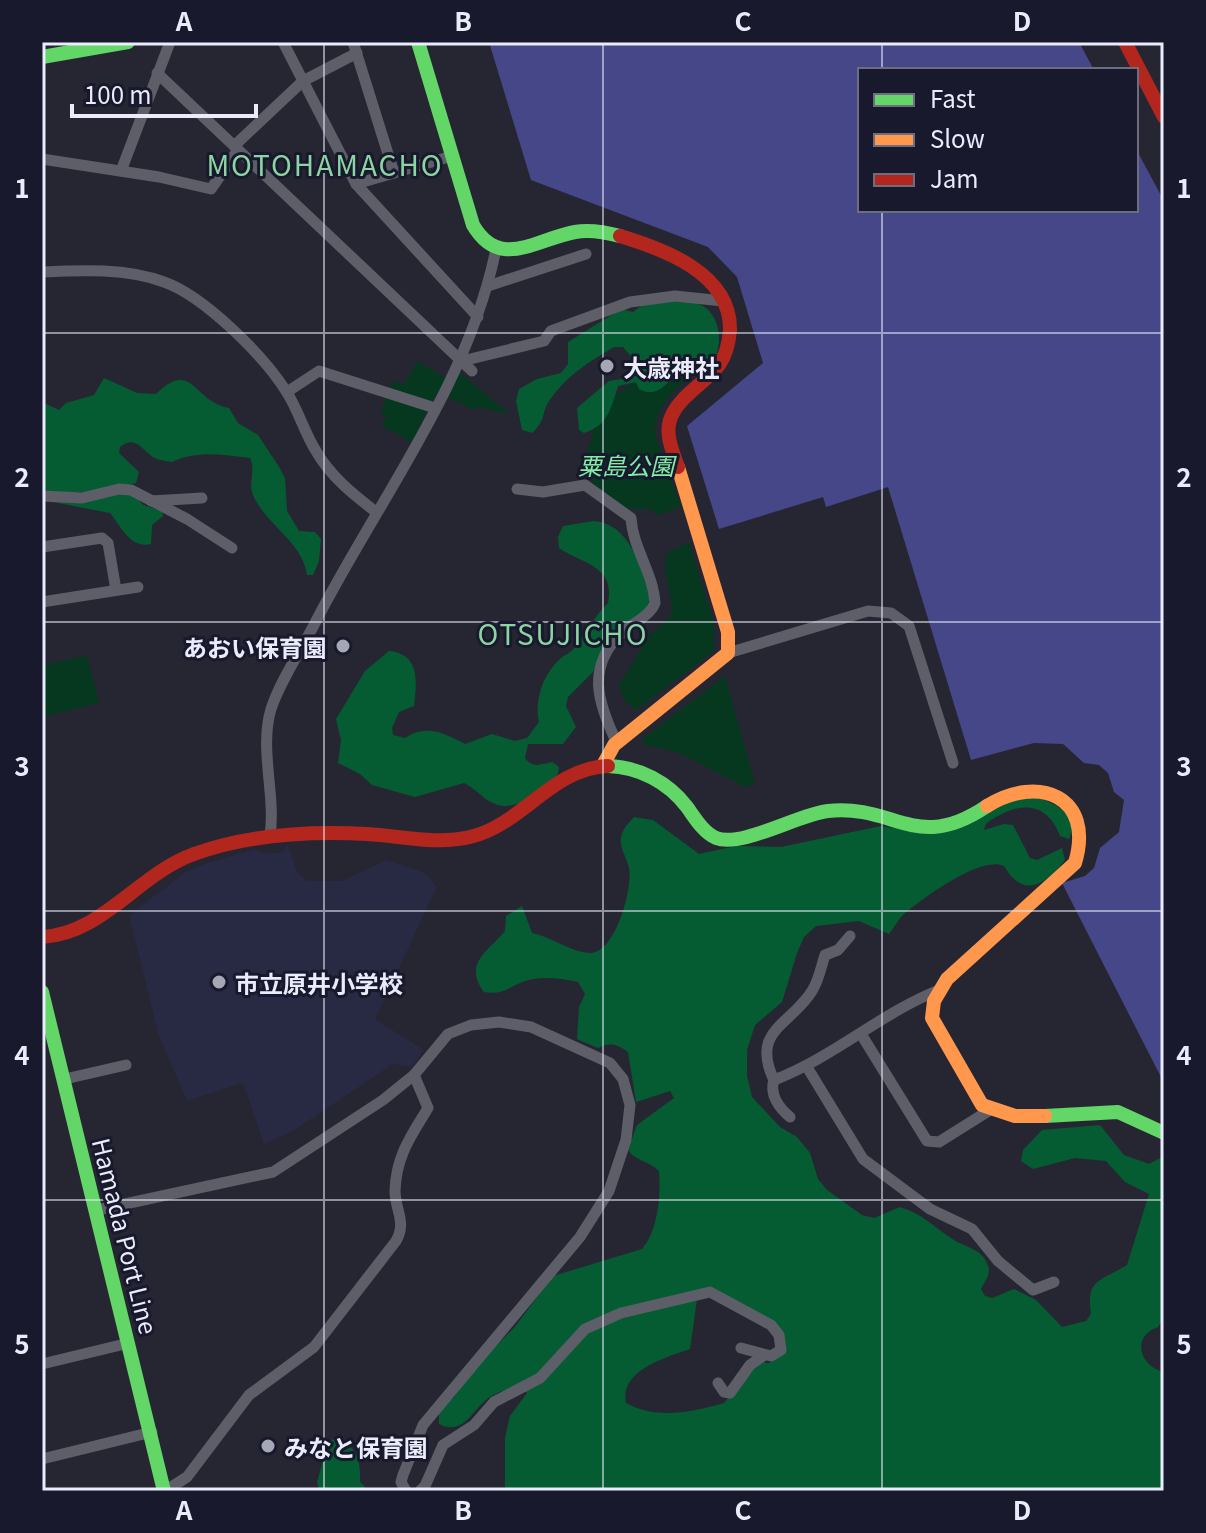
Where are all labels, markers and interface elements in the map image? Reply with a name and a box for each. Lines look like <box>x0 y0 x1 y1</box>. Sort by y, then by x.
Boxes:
text: A <box>175 1 193 38</box>
text: B <box>454 1 472 38</box>
text: C <box>734 1 752 38</box>
text: D <box>1013 1 1031 38</box>
scale bar <box>72 68 256 118</box>
legend <box>858 68 1138 212</box>
text: 100 m <box>84 76 152 111</box>
text: Fast <box>930 80 975 115</box>
text: Slow <box>930 120 985 155</box>
district label: MOTOHAMACHO <box>206 144 444 184</box>
text: Jam <box>930 160 979 195</box>
text: 1 <box>14 168 30 205</box>
text: 1 <box>1176 168 1192 205</box>
place label: 大歳神社 <box>623 349 719 384</box>
marker: 大歳神社 <box>598 357 616 375</box>
park label: 粟島公園 <box>578 447 677 482</box>
text: 2 <box>14 457 30 494</box>
text: 2 <box>1176 457 1192 494</box>
district label: OTSUJICHO <box>478 613 648 653</box>
place label: あおい保育園 <box>183 629 327 664</box>
marker: あおい保育園 <box>334 637 352 655</box>
text: 3 <box>14 746 30 783</box>
text: 3 <box>1176 746 1192 783</box>
place label: 市立原井小学校 <box>235 965 403 1000</box>
marker: 市立原井小学校 <box>210 973 228 991</box>
text: 4 <box>14 1035 30 1072</box>
text: 4 <box>1176 1035 1192 1072</box>
street label: Hamada Port Line <box>85 1134 167 1338</box>
text: 5 <box>14 1324 30 1361</box>
text: 5 <box>1176 1324 1192 1361</box>
place label: みなと保育園 <box>284 1429 428 1464</box>
marker: みなと保育園 <box>259 1437 277 1455</box>
text: A <box>175 1490 193 1527</box>
text: B <box>454 1490 472 1527</box>
text: C <box>734 1490 752 1527</box>
text: D <box>1013 1490 1031 1527</box>

